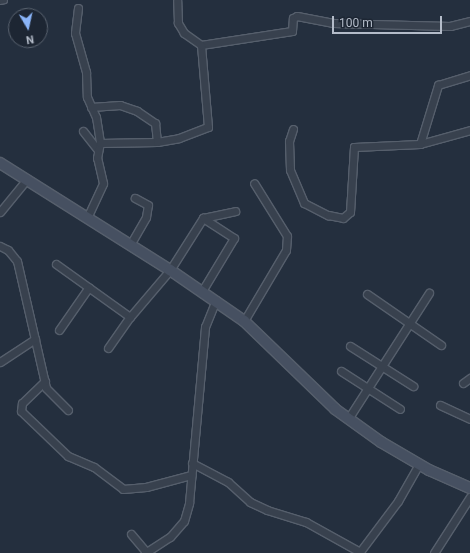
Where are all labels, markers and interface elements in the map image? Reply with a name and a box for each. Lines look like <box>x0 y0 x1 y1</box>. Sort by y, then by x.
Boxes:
north arrow <box>8 8 48 48</box>
scale bar <box>334 8 444 34</box>
text: 100 m <box>339 16 373 30</box>
text: N <box>25 32 35 46</box>

